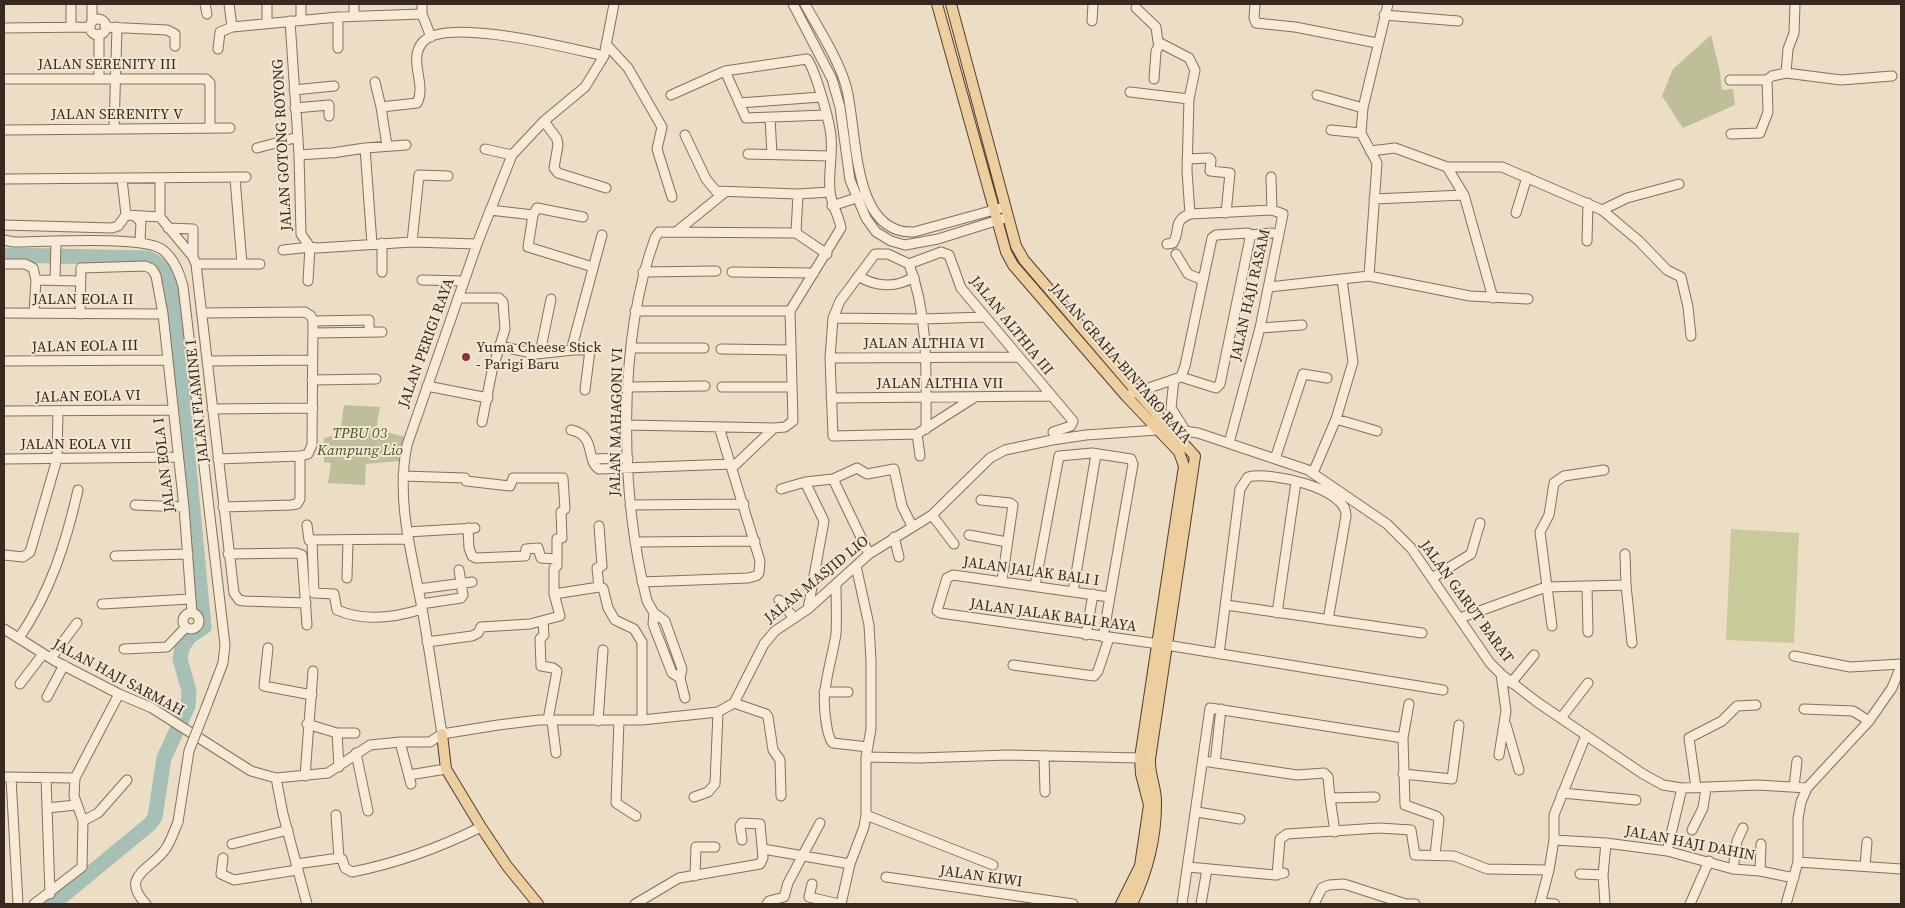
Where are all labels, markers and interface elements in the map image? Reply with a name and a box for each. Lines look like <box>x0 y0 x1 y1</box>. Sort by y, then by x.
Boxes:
street label: JALAN SERENITY III <box>38 56 176 74</box>
street label: JALAN GOTONG ROYONG <box>270 59 296 231</box>
street label: JALAN SERENITY V <box>51 106 183 124</box>
street label: JALAN HAJI RASAM <box>1227 227 1275 363</box>
street label: JALAN ALTHIA III <box>966 273 1056 379</box>
street label: JALAN PERIGI RAYA <box>395 276 459 410</box>
street label: JALAN GRAHA BINTARO RAYA <box>1045 280 1195 448</box>
street label: JALAN EOLA II <box>33 291 133 309</box>
street label: JALAN ALTHIA VI <box>863 335 985 353</box>
street label: JALAN EOLA III <box>32 337 138 357</box>
street label: JALAN FLAMINE I <box>183 339 213 463</box>
place label: Yuma Cheese Stick - Parigi Baru <box>476 339 601 374</box>
street label: JALAN MAHAGONI VI <box>607 347 627 497</box>
marker: Yuma Cheese Stick - Parigi Baru <box>460 351 472 363</box>
street label: JALAN ALTHIA VII <box>877 375 1003 393</box>
street label: JALAN EOLA VI <box>35 387 141 407</box>
street label: JALAN EOLA I <box>150 417 180 513</box>
park label: TPBU 03 Kampung Lio <box>317 425 403 460</box>
street label: JALAN EOLA VII <box>21 436 131 454</box>
street label: JALAN MASJID LIO <box>761 532 873 628</box>
street label: JALAN GARUT BARAT <box>1415 537 1517 667</box>
street label: JALAN JALAK BALI I <box>962 554 1100 590</box>
street label: JALAN JALAK BALI RAYA <box>968 595 1138 637</box>
street label: JALAN HAJI SARMAH <box>49 636 187 720</box>
street label: JALAN HAJI DAHIN <box>1623 823 1757 865</box>
street label: JALAN KIWI <box>938 862 1024 892</box>

